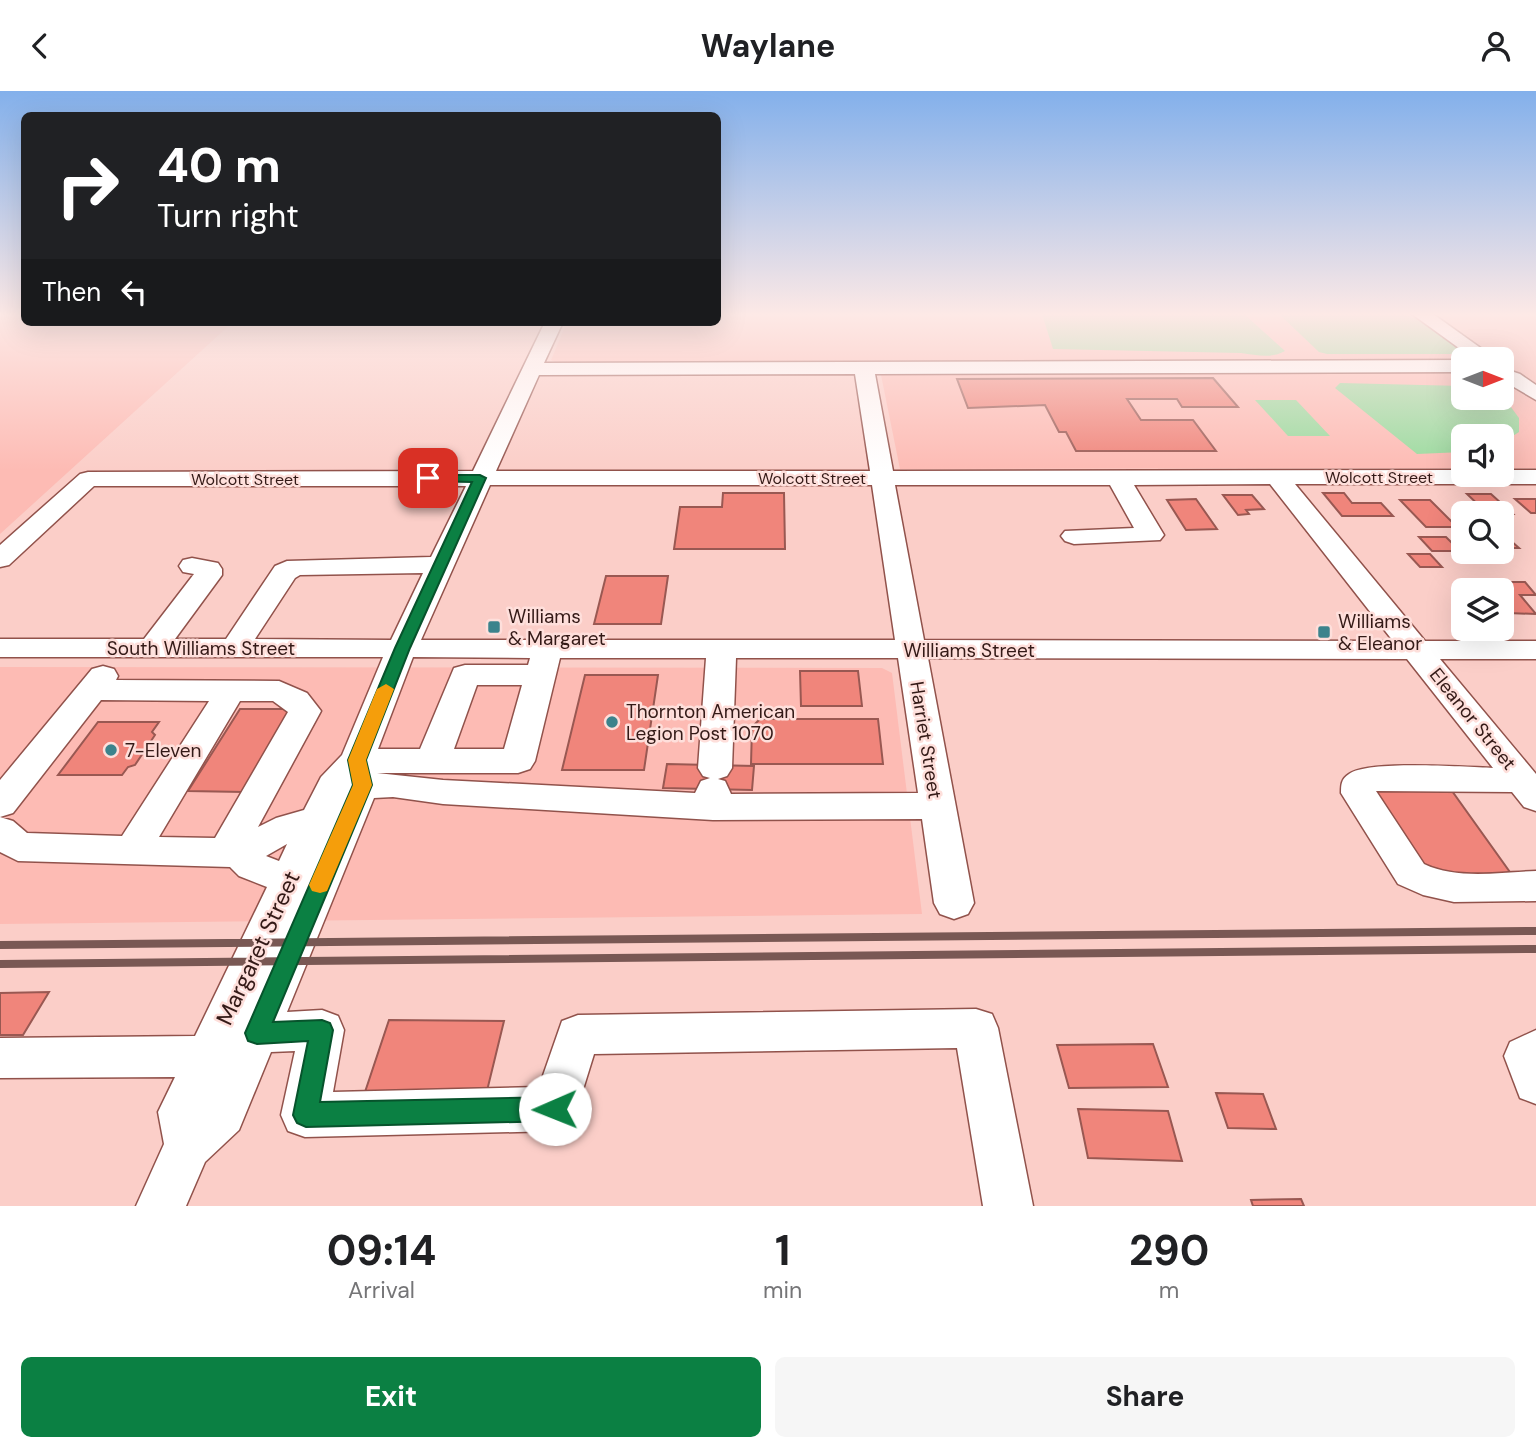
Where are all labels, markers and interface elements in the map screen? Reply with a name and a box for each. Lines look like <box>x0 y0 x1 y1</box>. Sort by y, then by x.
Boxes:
text: Waylane <box>701 25 835 67</box>
icon: back <box>21 27 59 65</box>
icon: person <box>1477 27 1515 65</box>
text: 40 m <box>157 133 281 197</box>
icon: right <box>42 140 133 231</box>
text: Turn right <box>157 195 299 237</box>
icon: left <box>115 273 153 311</box>
text: Then <box>42 275 101 309</box>
north arrow <box>1451 347 1514 409</box>
map controls <box>1451 347 1514 641</box>
button: sound <box>1451 424 1514 487</box>
pin <box>398 448 458 508</box>
icon: arrive <box>409 459 447 497</box>
street label: Wolcott Street <box>1325 467 1433 488</box>
street label: Wolcott Street <box>758 468 866 489</box>
street label: Wolcott Street <box>191 469 299 490</box>
button: search <box>1451 501 1514 564</box>
button: layers <box>1451 578 1514 641</box>
place label: Williams & Margaret <box>508 604 606 651</box>
place label: Williams & Eleanor <box>1338 609 1422 656</box>
marker: Williams & Margaret <box>486 619 502 635</box>
marker: Williams & Eleanor <box>1316 624 1332 640</box>
street label: South Williams Street <box>107 636 295 661</box>
street label: Williams Street <box>903 638 1035 663</box>
street label: Eleanor Street <box>1424 663 1522 775</box>
street label: Harriet Street <box>904 679 948 801</box>
place label: Thornton American Legion Post 1070 <box>626 699 795 746</box>
marker: Thornton American Legion Post 1070 <box>604 714 620 730</box>
place label: 7-Eleven <box>125 738 201 763</box>
marker: 7-Eleven <box>103 742 119 758</box>
street label: Margaret Street <box>209 866 307 1030</box>
position arrow <box>518 1072 592 1146</box>
text: 09:14 <box>327 1223 436 1278</box>
text: 1 <box>775 1223 790 1278</box>
text: 290 <box>1129 1223 1209 1278</box>
text: Arrival <box>348 1275 415 1305</box>
text: min <box>763 1275 802 1305</box>
text: m <box>1159 1275 1179 1305</box>
button: Exit <box>21 1357 761 1437</box>
button: Share <box>775 1357 1515 1437</box>

